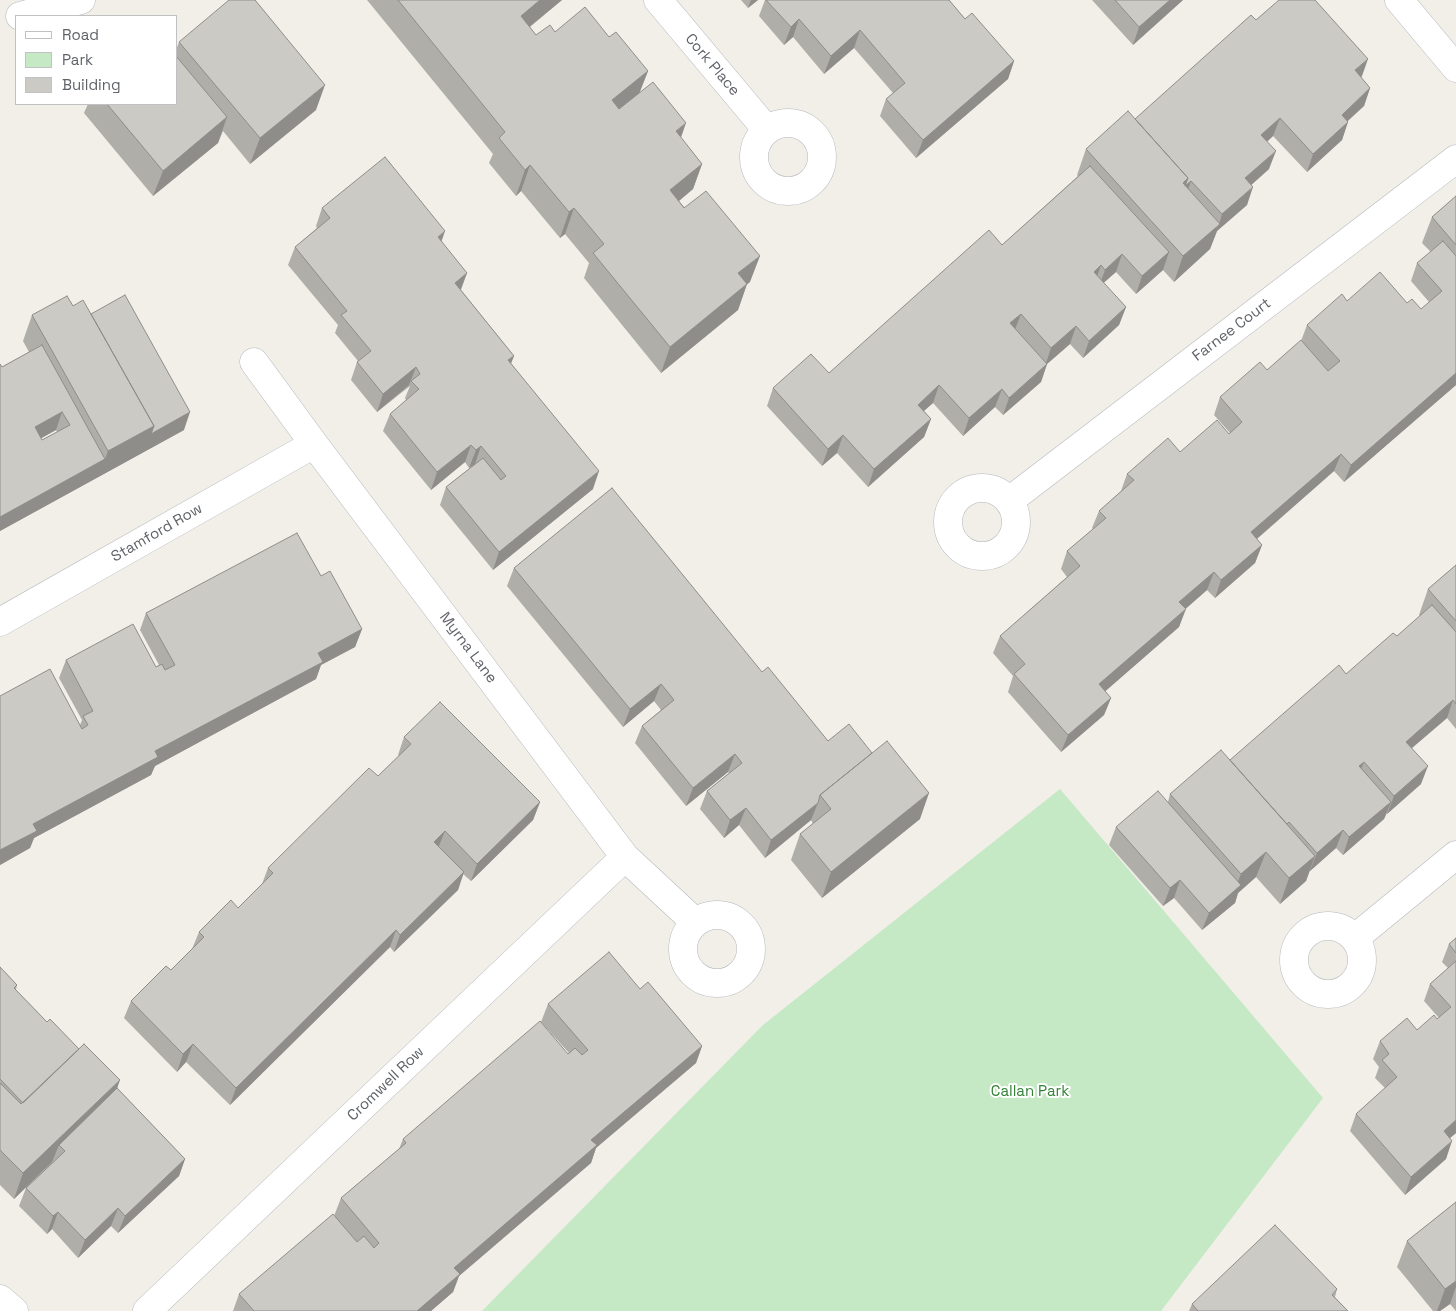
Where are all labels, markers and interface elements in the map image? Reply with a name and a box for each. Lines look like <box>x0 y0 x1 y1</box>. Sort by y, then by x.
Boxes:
legend <box>15 15 178 105</box>
text: Road <box>62 25 99 44</box>
street label: Cork Place <box>681 30 743 100</box>
text: Park <box>62 50 93 69</box>
text: Building <box>62 75 121 94</box>
street label: Farnee Court <box>1189 295 1275 365</box>
street label: Stamford Row <box>108 500 206 566</box>
street label: Myrna Lane <box>435 609 501 687</box>
street label: Cromwell Row <box>344 1043 428 1125</box>
park label: Callan Park <box>991 1083 1069 1101</box>

